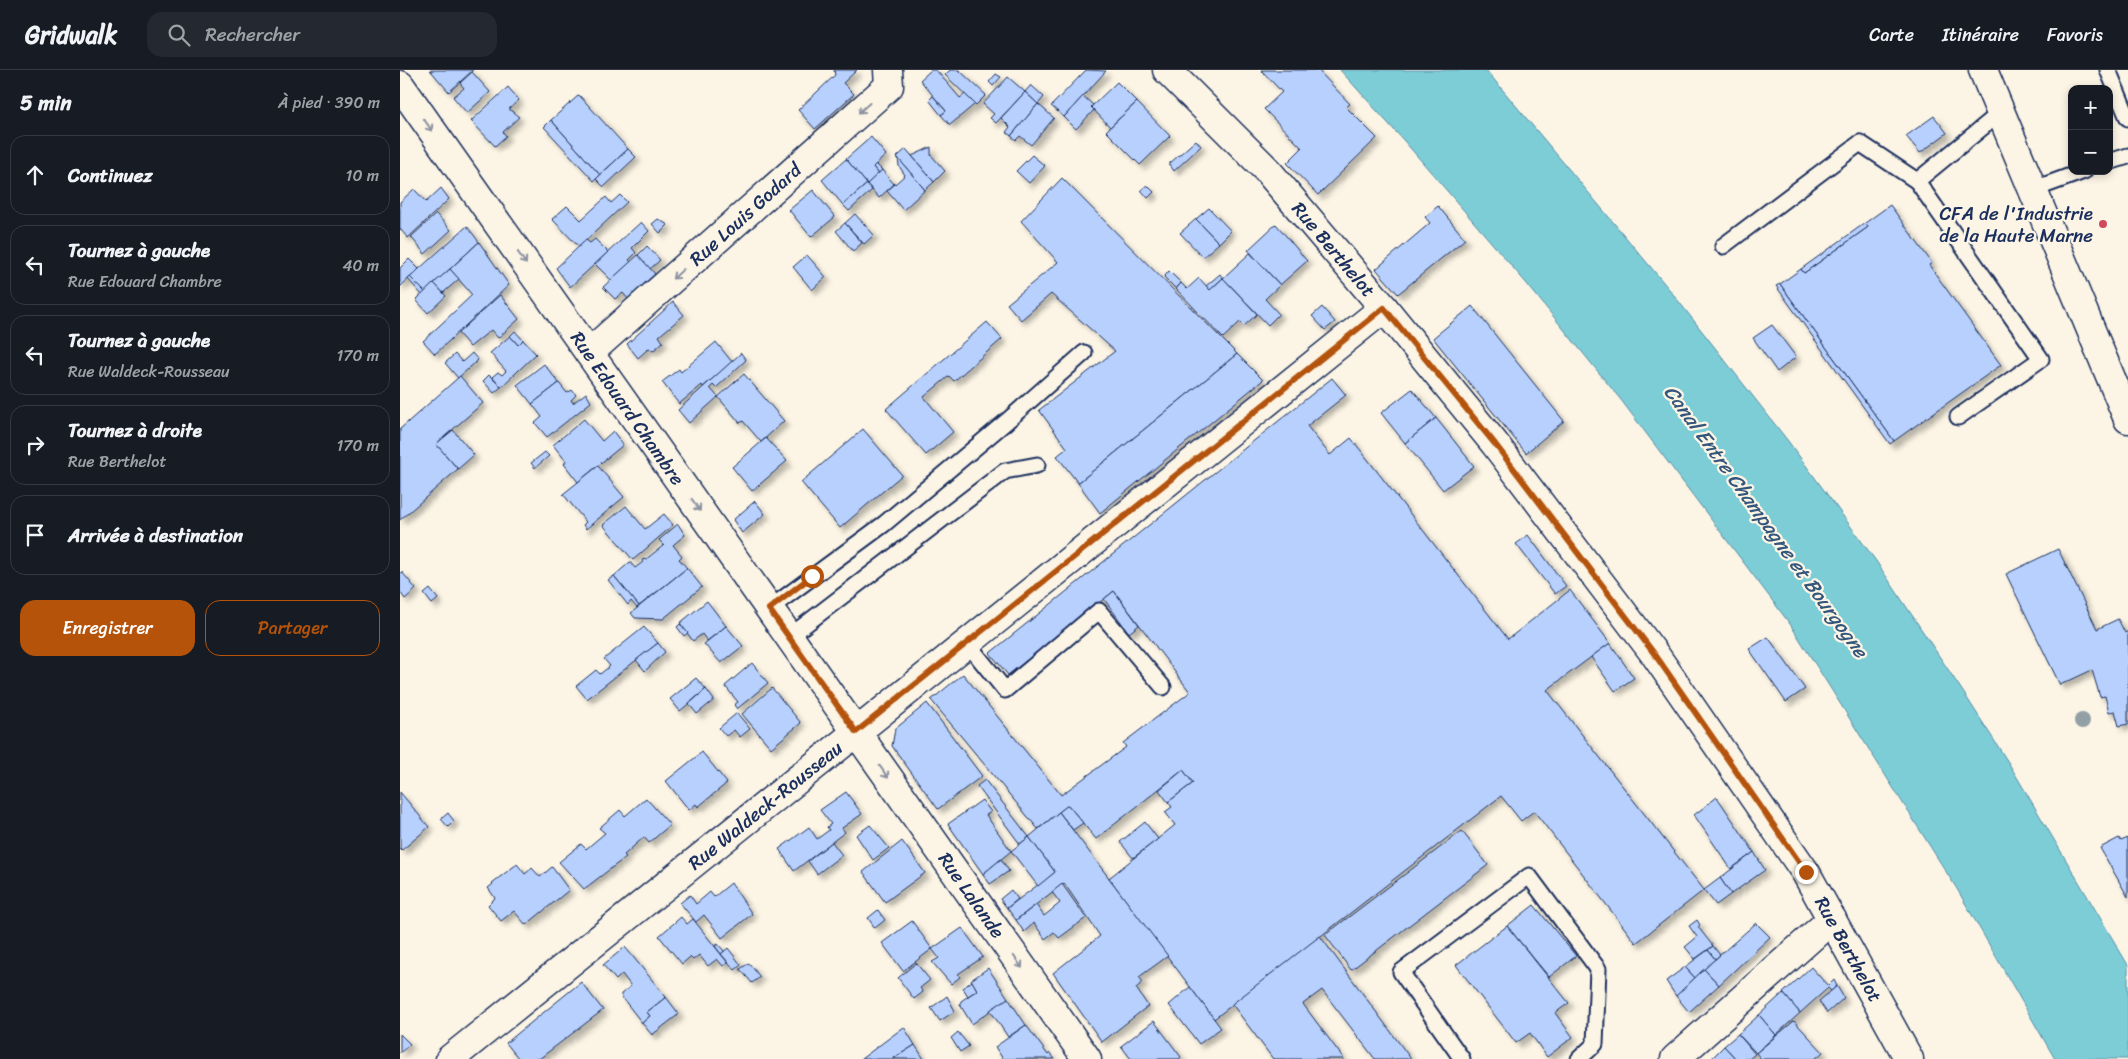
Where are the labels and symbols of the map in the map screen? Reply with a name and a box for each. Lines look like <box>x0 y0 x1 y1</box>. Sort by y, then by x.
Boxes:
one-way arrow <box>858 102 871 114</box>
one-way arrow <box>423 118 433 132</box>
street label: Rue Louis Godard <box>681 153 811 274</box>
street label: Rue Berthelot <box>1283 194 1384 305</box>
place label: CFA de l'Industrie de la Haute Marne <box>1939 197 2093 252</box>
marker: CFA de l'Industrie de la Haute Marne <box>2097 218 2109 230</box>
one-way arrow <box>517 250 527 264</box>
one-way arrow <box>671 268 684 280</box>
street label: Rue Edouard Chambre <box>562 324 694 493</box>
water label: Canal Entre Champagne et Bourgogne <box>1654 377 1878 667</box>
one-way arrow <box>691 498 701 512</box>
route start <box>801 565 824 588</box>
street label: Rue Waldeck-Rousseau <box>680 732 850 879</box>
one-way arrow <box>879 765 889 779</box>
street label: Rue Lalande <box>929 845 1014 946</box>
route end <box>1795 861 1818 884</box>
street label: Rue Berthelot <box>1806 890 1891 1008</box>
one-way arrow <box>1013 955 1023 969</box>

